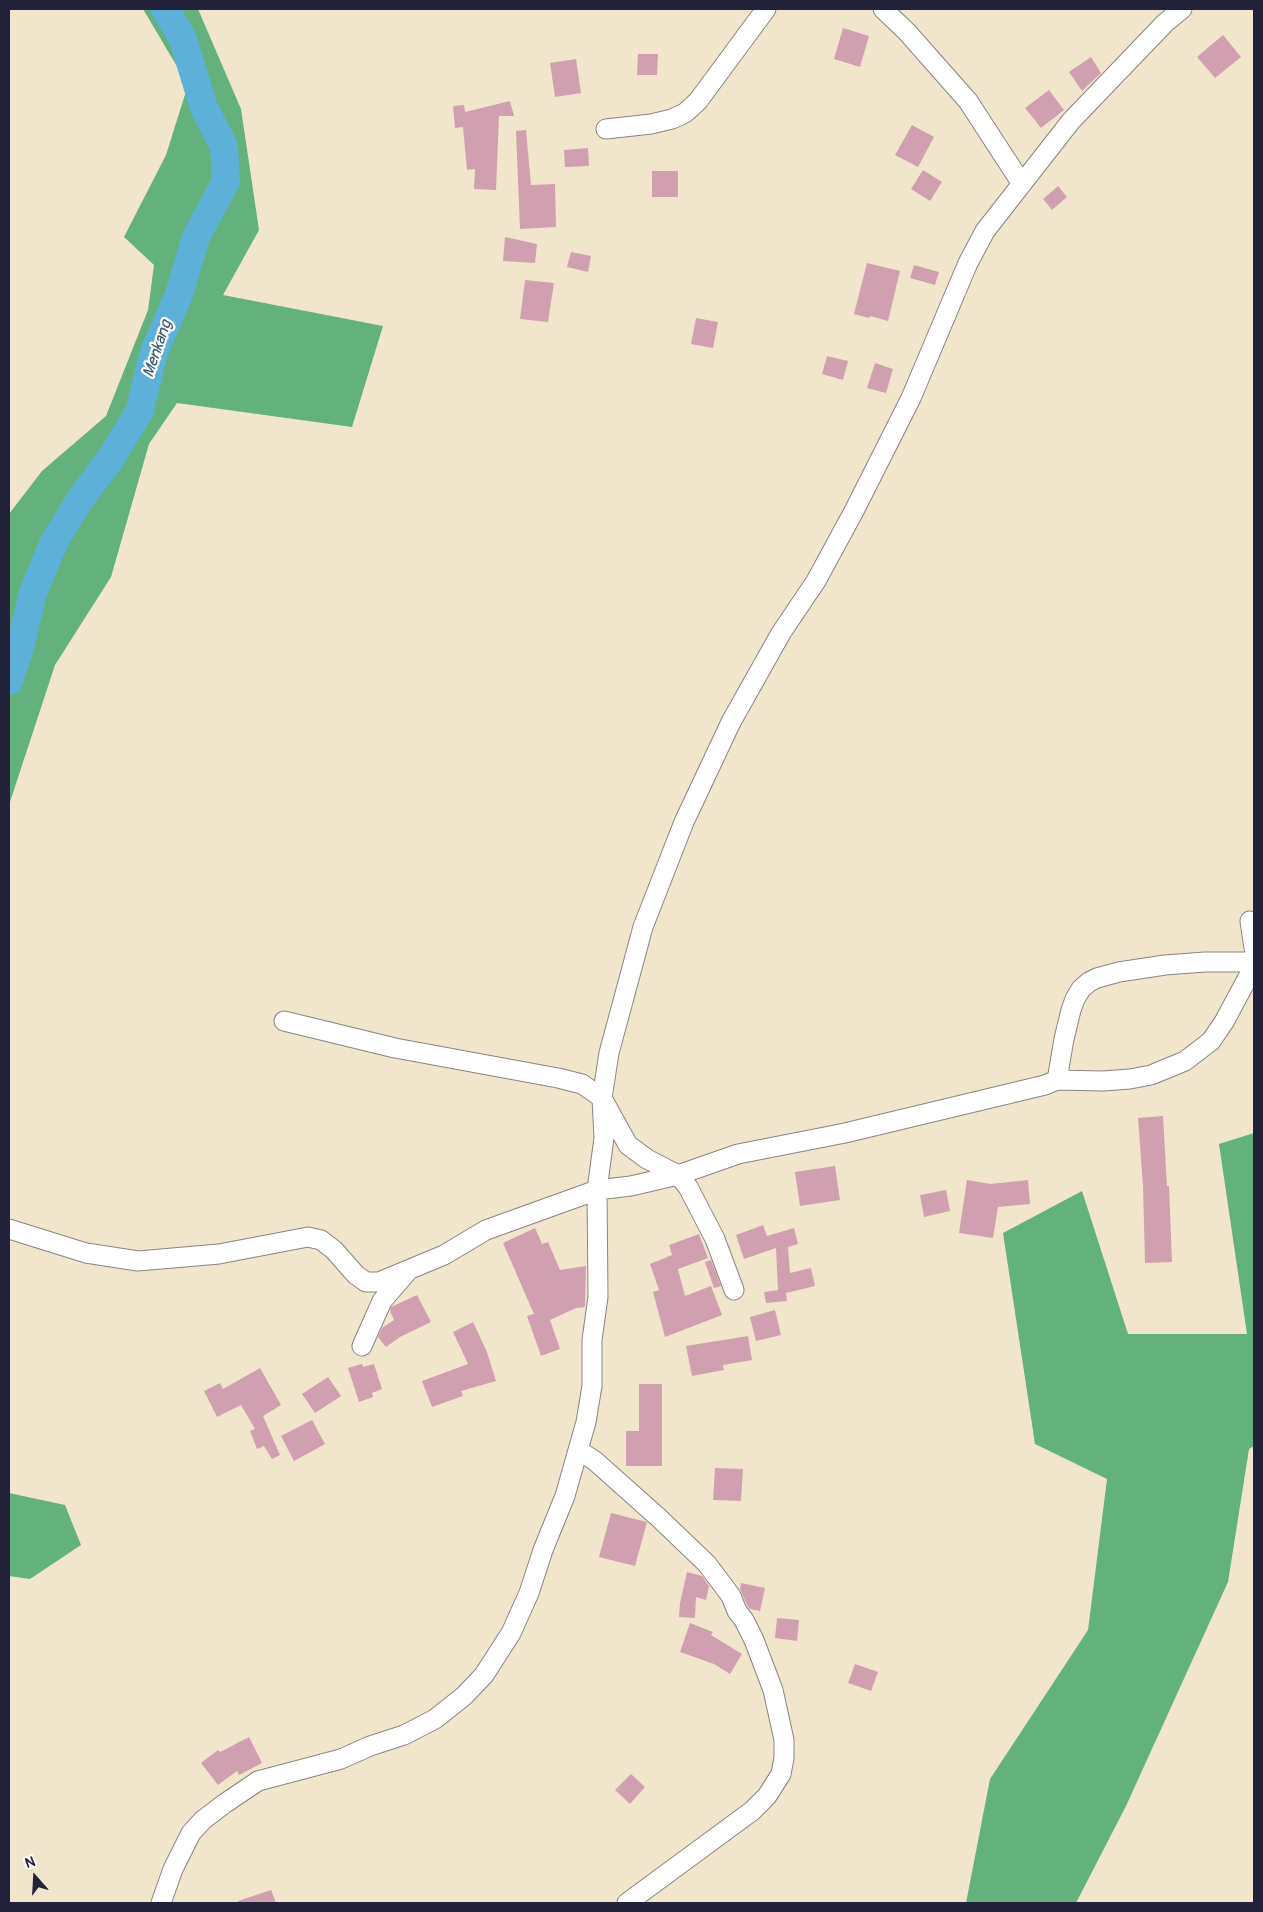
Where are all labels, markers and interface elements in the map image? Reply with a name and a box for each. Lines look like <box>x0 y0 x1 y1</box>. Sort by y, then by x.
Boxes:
water label: Menkang <box>139 318 177 380</box>
north arrow <box>10 1852 60 1902</box>
text: N <box>23 1853 37 1872</box>

